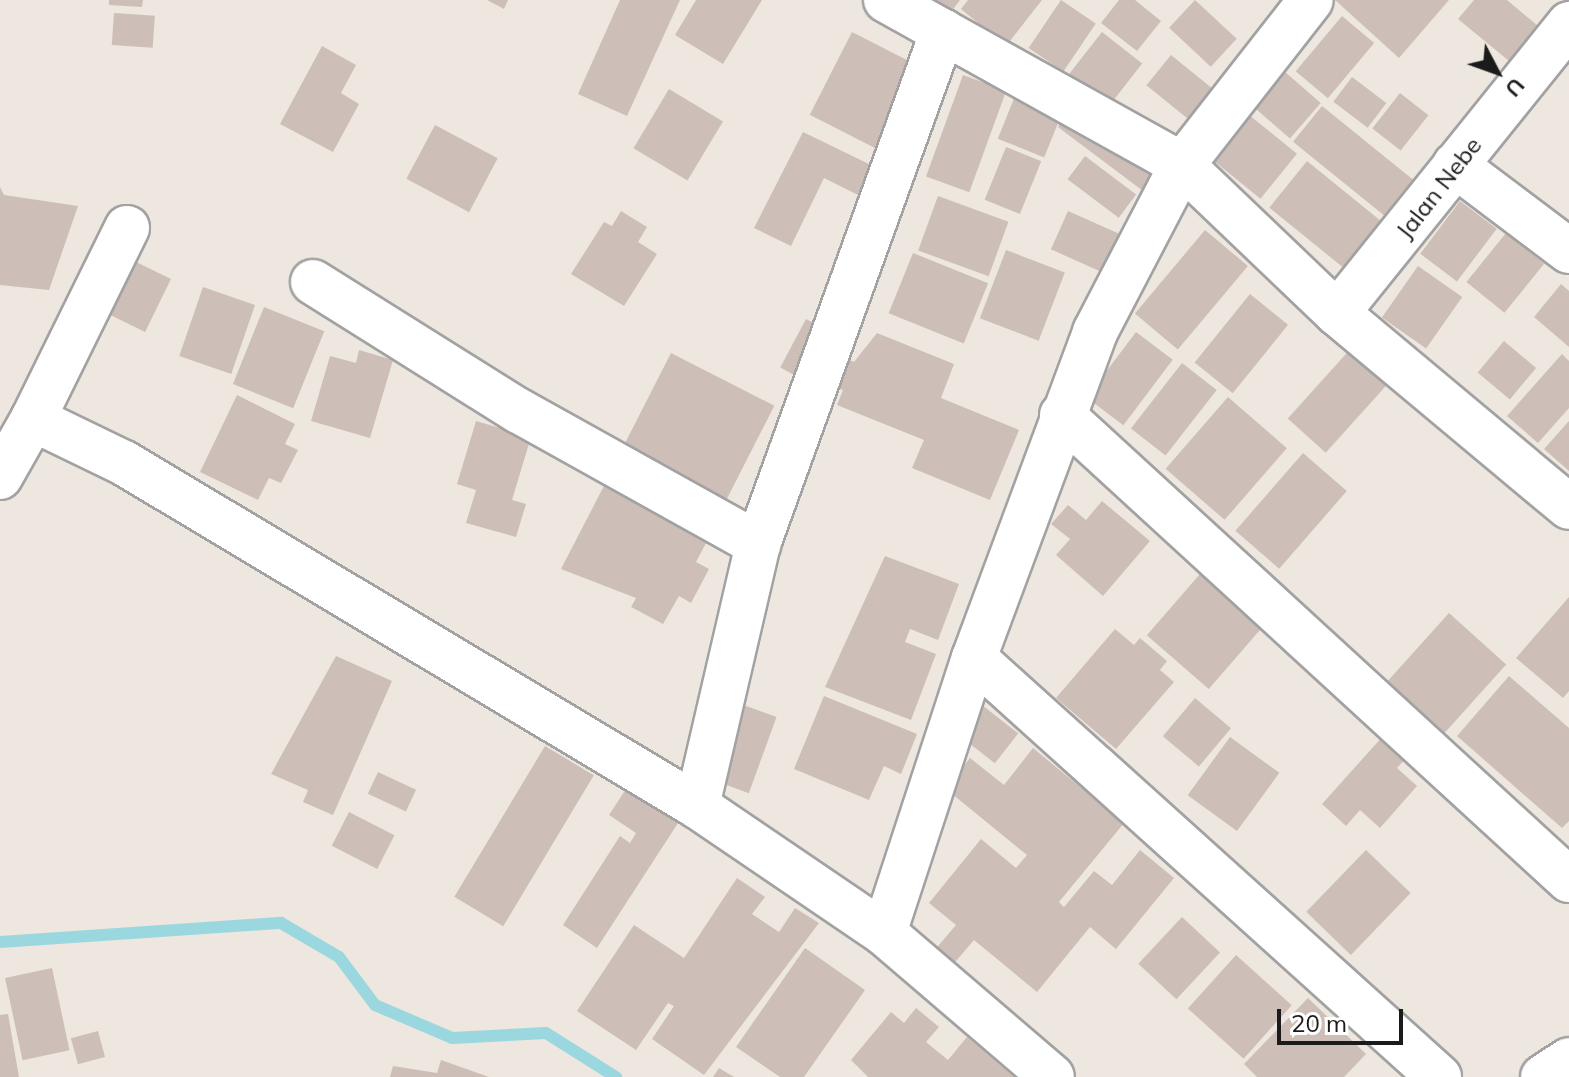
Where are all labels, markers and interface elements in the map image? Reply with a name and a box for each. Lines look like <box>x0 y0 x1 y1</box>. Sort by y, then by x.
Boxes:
north arrow <box>1457 32 1537 112</box>
text: U <box>1499 72 1531 103</box>
street label: Jalan Nebe <box>1390 131 1488 245</box>
scale bar <box>1281 993 1407 1043</box>
text: 20 m <box>1291 1008 1347 1038</box>

